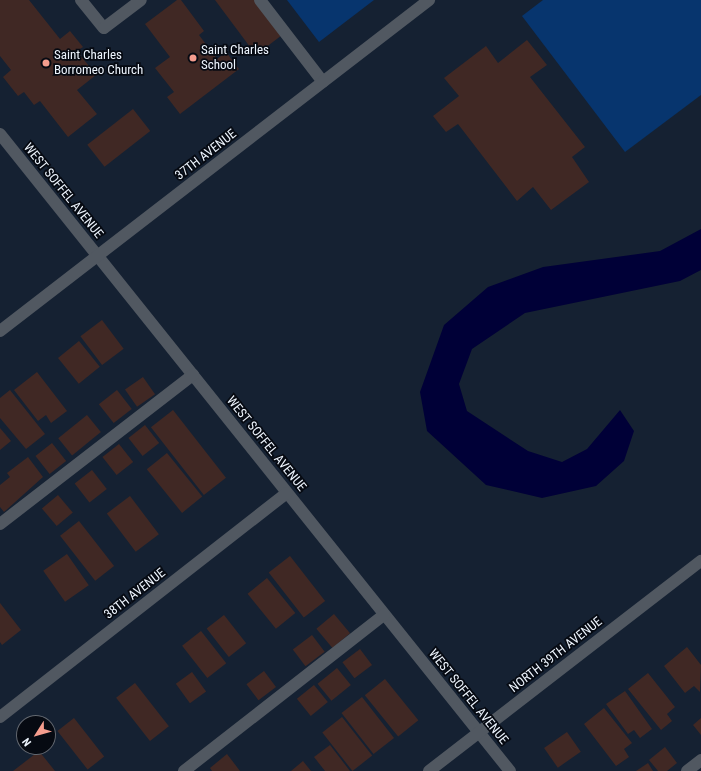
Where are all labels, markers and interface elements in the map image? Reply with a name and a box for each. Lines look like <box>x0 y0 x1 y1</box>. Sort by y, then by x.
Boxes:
place label: Saint Charles School <box>201 43 269 74</box>
place label: Saint Charles Borromeo Church <box>54 48 143 79</box>
marker: Saint Charles School <box>188 53 198 63</box>
marker: Saint Charles Borromeo Church <box>41 58 51 68</box>
street label: 37TH AVENUE <box>172 126 240 184</box>
street label: WEST SOFFEL AVENUE <box>20 140 106 242</box>
street label: WEST SOFFEL AVENUE <box>223 393 309 495</box>
street label: 38TH AVENUE <box>101 565 169 623</box>
street label: NORTH 39TH AVENUE <box>507 614 605 696</box>
street label: WEST SOFFEL AVENUE <box>425 646 511 748</box>
north arrow <box>16 715 56 755</box>
text: N <box>20 735 34 749</box>

